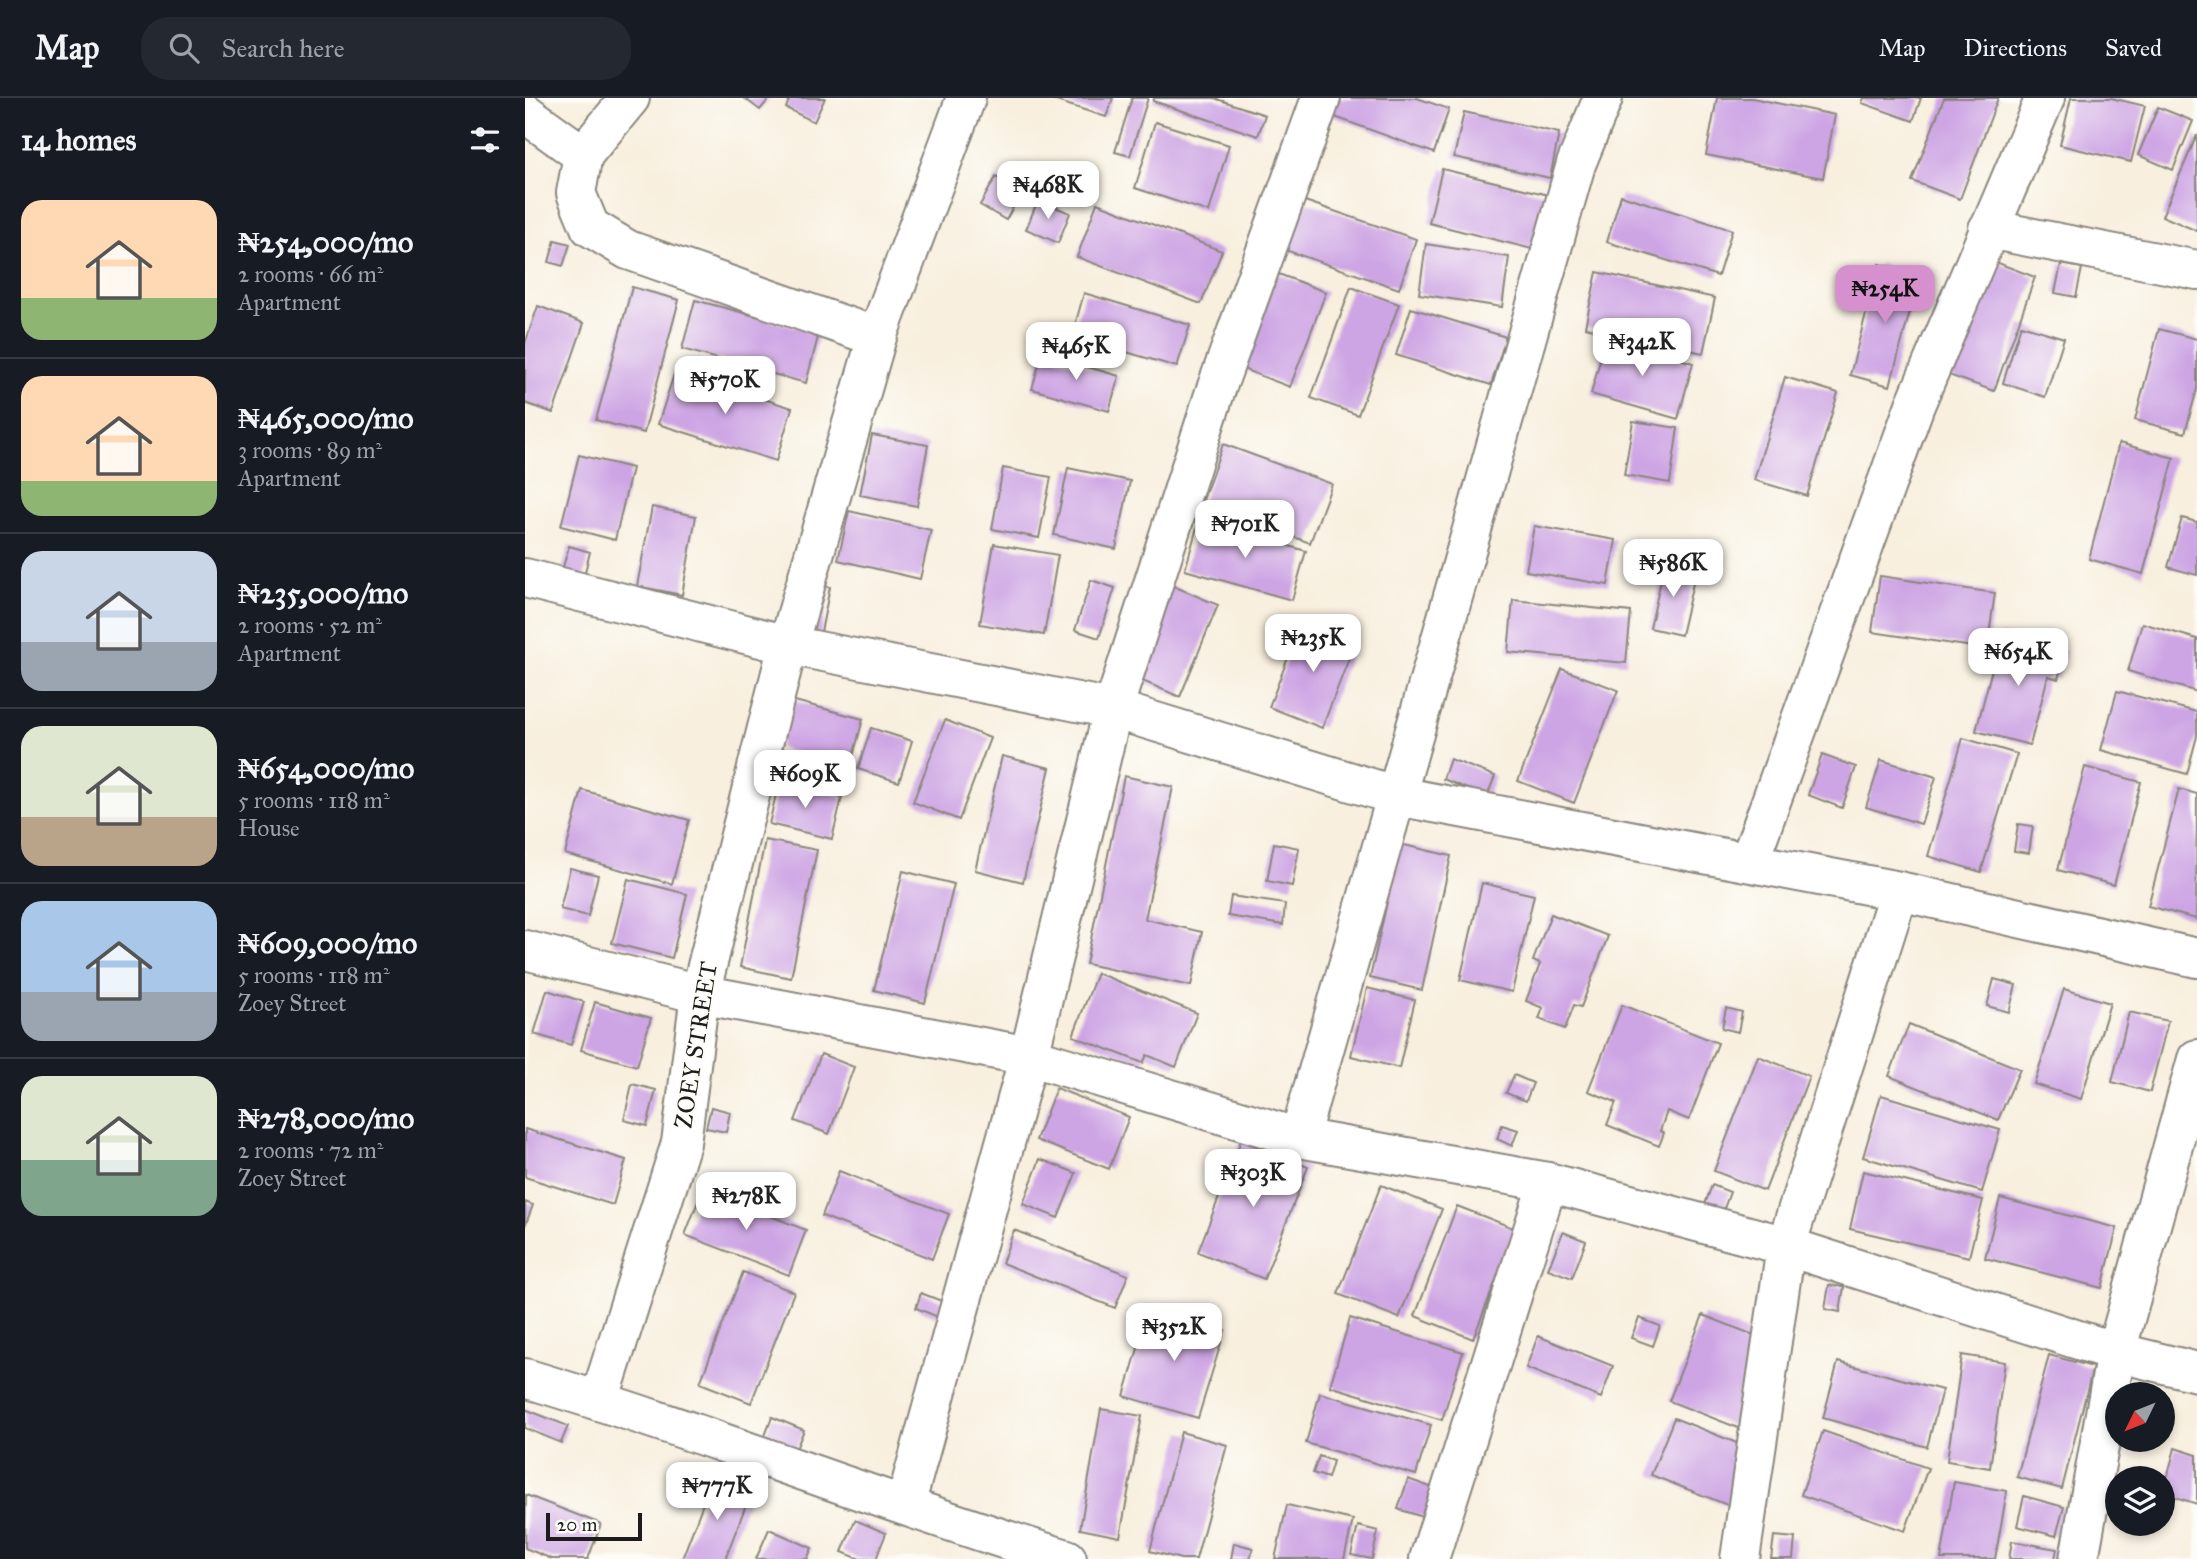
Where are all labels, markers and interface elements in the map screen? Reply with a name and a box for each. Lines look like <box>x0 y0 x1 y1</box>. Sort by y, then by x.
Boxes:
search box <box>141 17 631 80</box>
text: Map <box>35 28 99 68</box>
icon: search <box>165 29 203 67</box>
text: Search here <box>221 32 345 64</box>
text: Map <box>1879 33 1926 63</box>
text: Directions <box>1964 33 2067 63</box>
text: Saved <box>2105 33 2162 63</box>
icon: filters <box>466 121 504 159</box>
text: 14 homes <box>21 122 136 158</box>
pin: ₦468K <box>999 162 1097 221</box>
text: ₦468K <box>1013 170 1083 198</box>
text: ₦254,000/mo <box>238 224 413 260</box>
icon: home <box>77 228 161 312</box>
text: 2 rooms · 66 m² <box>238 260 383 288</box>
pin: ₦254K <box>1836 266 1934 325</box>
text: ₦254K <box>1851 274 1919 302</box>
text: Apartment <box>238 288 341 316</box>
pin: ₦342K <box>1593 318 1691 378</box>
pin: ₦465K <box>1027 322 1125 382</box>
text: ₦342K <box>1609 327 1675 355</box>
text: ₦465K <box>1042 331 1110 359</box>
pin: ₦570K <box>676 356 774 416</box>
text: ₦570K <box>690 365 760 393</box>
text: ₦465,000/mo <box>238 400 414 436</box>
icon: home <box>77 404 161 488</box>
text: 3 rooms · 89 m² <box>238 436 382 464</box>
text: Apartment <box>238 464 341 492</box>
pin: ₦701K <box>1196 500 1294 560</box>
text: ₦701K <box>1211 509 1279 537</box>
pin: ₦586K <box>1624 540 1722 599</box>
text: ₦586K <box>1639 548 1707 576</box>
text: ₦235,000/mo <box>238 575 408 611</box>
icon: home <box>77 579 161 663</box>
text: 2 rooms · 52 m² <box>238 611 382 639</box>
pin: ₦235K <box>1264 614 1362 674</box>
text: ₦235K <box>1281 623 1345 651</box>
pin: ₦654K <box>1969 628 2067 688</box>
text: ₦654K <box>1984 637 2052 665</box>
text: Apartment <box>238 639 341 667</box>
text: ₦654,000/mo <box>238 750 414 786</box>
pin: ₦609K <box>756 750 854 810</box>
icon: home <box>77 754 161 838</box>
text: ₦609K <box>770 759 840 787</box>
text: 5 rooms · 118 m² <box>238 786 390 814</box>
text: House <box>238 814 300 842</box>
text: ₦609,000/mo <box>238 925 417 961</box>
icon: home <box>77 929 161 1013</box>
street label: ZOEY STREET <box>668 959 724 1131</box>
text: 5 rooms · 118 m² <box>238 961 390 989</box>
text: Zoey Street <box>238 989 346 1017</box>
text: ₦278,000/mo <box>238 1100 414 1136</box>
icon: home <box>77 1104 161 1188</box>
text: 2 rooms · 72 m² <box>238 1136 383 1164</box>
pin: ₦303K <box>1204 1150 1302 1209</box>
text: ₦303K <box>1221 1158 1285 1186</box>
text: Zoey Street <box>238 1164 346 1192</box>
pin: ₦278K <box>697 1172 795 1232</box>
text: ₦278K <box>712 1181 780 1209</box>
pin: ₦352K <box>1125 1304 1223 1363</box>
text: ₦352K <box>1142 1312 1206 1340</box>
north arrow <box>2105 1382 2175 1452</box>
map controls <box>2105 1382 2175 1536</box>
pin: ₦777K <box>668 1462 766 1522</box>
button: layers <box>2105 1466 2175 1536</box>
text: ₦777K <box>682 1471 752 1499</box>
scale bar <box>546 1510 642 1542</box>
text: 20 m <box>557 1513 598 1536</box>

